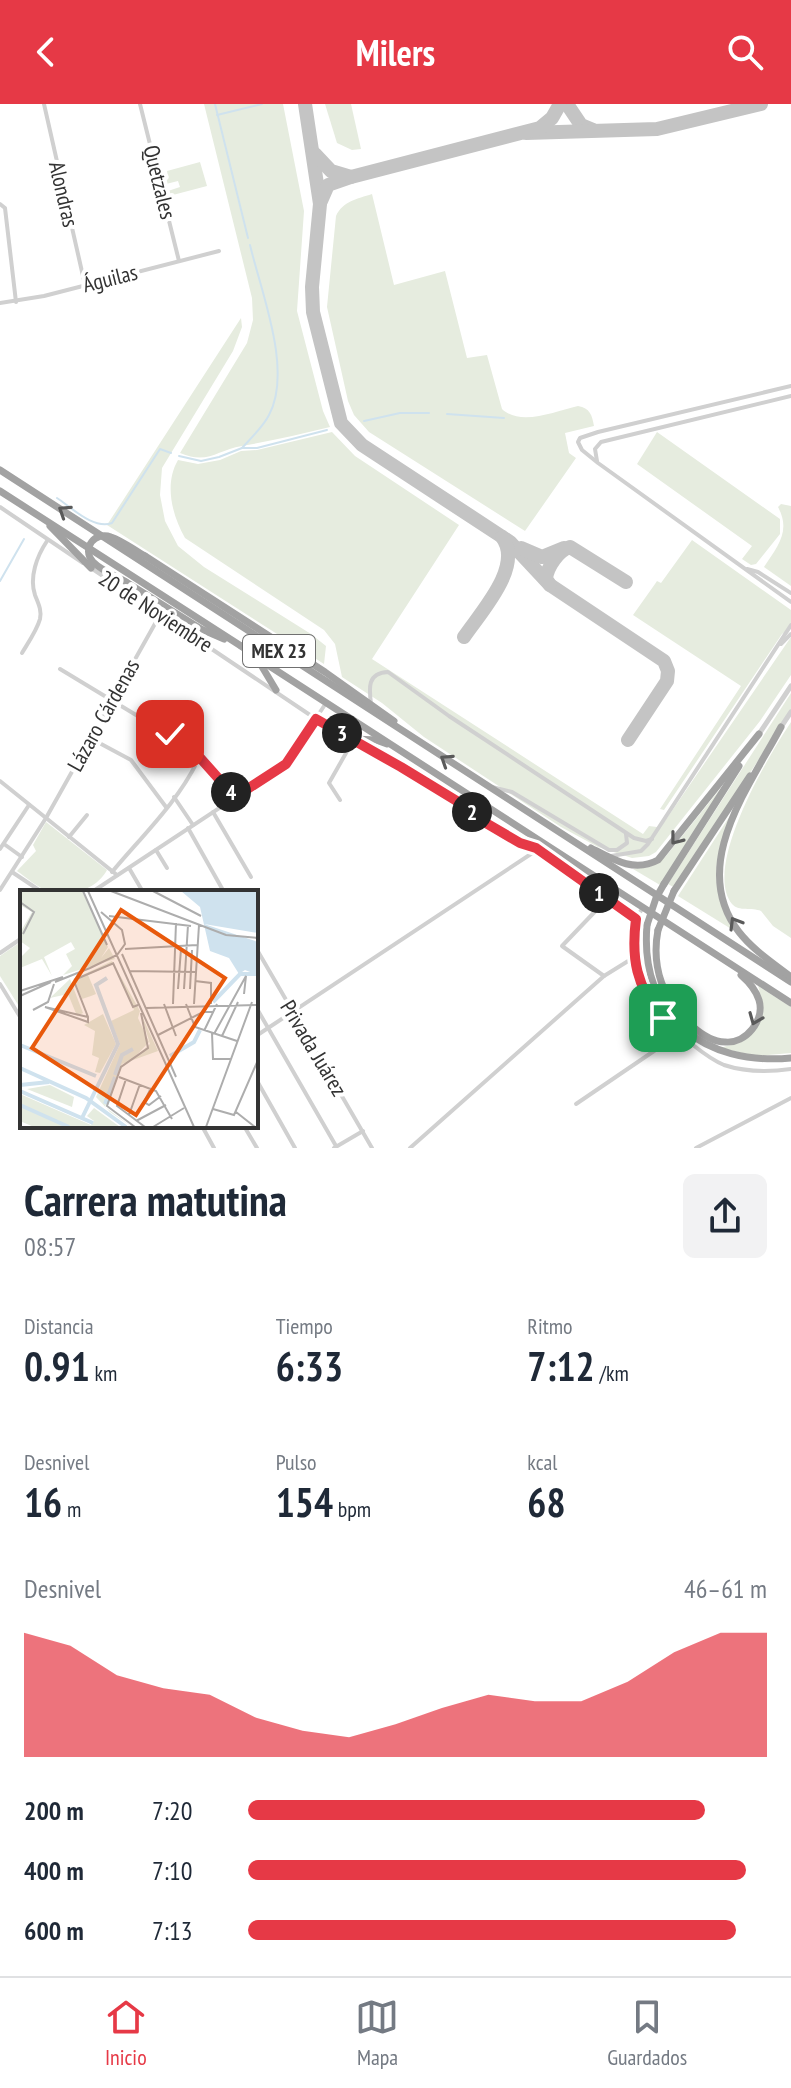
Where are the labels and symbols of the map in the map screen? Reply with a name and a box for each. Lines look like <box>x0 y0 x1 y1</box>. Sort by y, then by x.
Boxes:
street label: Quetzales <box>137 142 183 222</box>
street label: Alondras <box>43 158 85 230</box>
street label: Águilas <box>80 258 140 298</box>
one-way arrow <box>58 506 73 521</box>
street label: 20 de Noviembre <box>94 564 218 658</box>
road number: MEX 23 <box>243 635 315 667</box>
street label: Lázaro Cárdenas <box>61 654 145 776</box>
pin <box>136 700 204 768</box>
pin: 3 <box>322 713 362 753</box>
one-way arrow <box>441 754 455 769</box>
pin: 4 <box>211 772 251 812</box>
pin: 2 <box>452 792 492 832</box>
one-way arrow <box>671 830 686 844</box>
pin: 1 <box>579 873 619 913</box>
inset map <box>20 890 258 1128</box>
one-way arrow <box>730 918 745 932</box>
pin <box>629 984 697 1052</box>
street label: Privada Juárez <box>274 995 354 1101</box>
one-way arrow <box>748 1011 765 1025</box>

